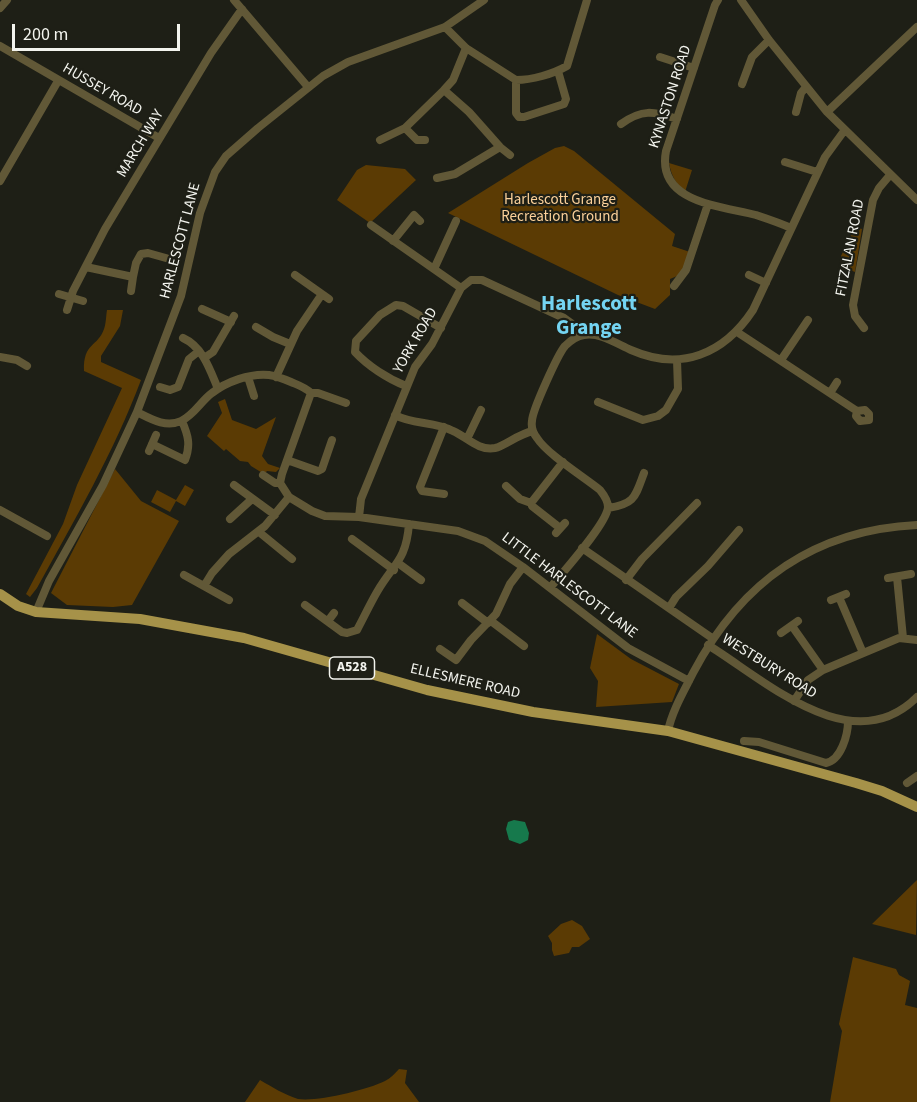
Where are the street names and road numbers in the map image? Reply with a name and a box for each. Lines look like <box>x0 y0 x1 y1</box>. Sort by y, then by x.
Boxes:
street label: KYNASTON ROAD <box>646 43 696 151</box>
street label: HUSSEY ROAD <box>59 60 145 120</box>
street label: MARCH WAY <box>114 107 168 181</box>
street label: HARLESCOTT LANE <box>157 181 205 301</box>
street label: FITZALAN ROAD <box>833 198 869 298</box>
street label: YORK ROAD <box>390 305 442 377</box>
street label: LITTLE HARLESCOTT LANE <box>498 529 640 643</box>
street label: WESTBURY ROAD <box>718 631 820 703</box>
road number: A528 <box>330 657 374 679</box>
street label: ELLESMERE ROAD <box>408 661 522 703</box>

